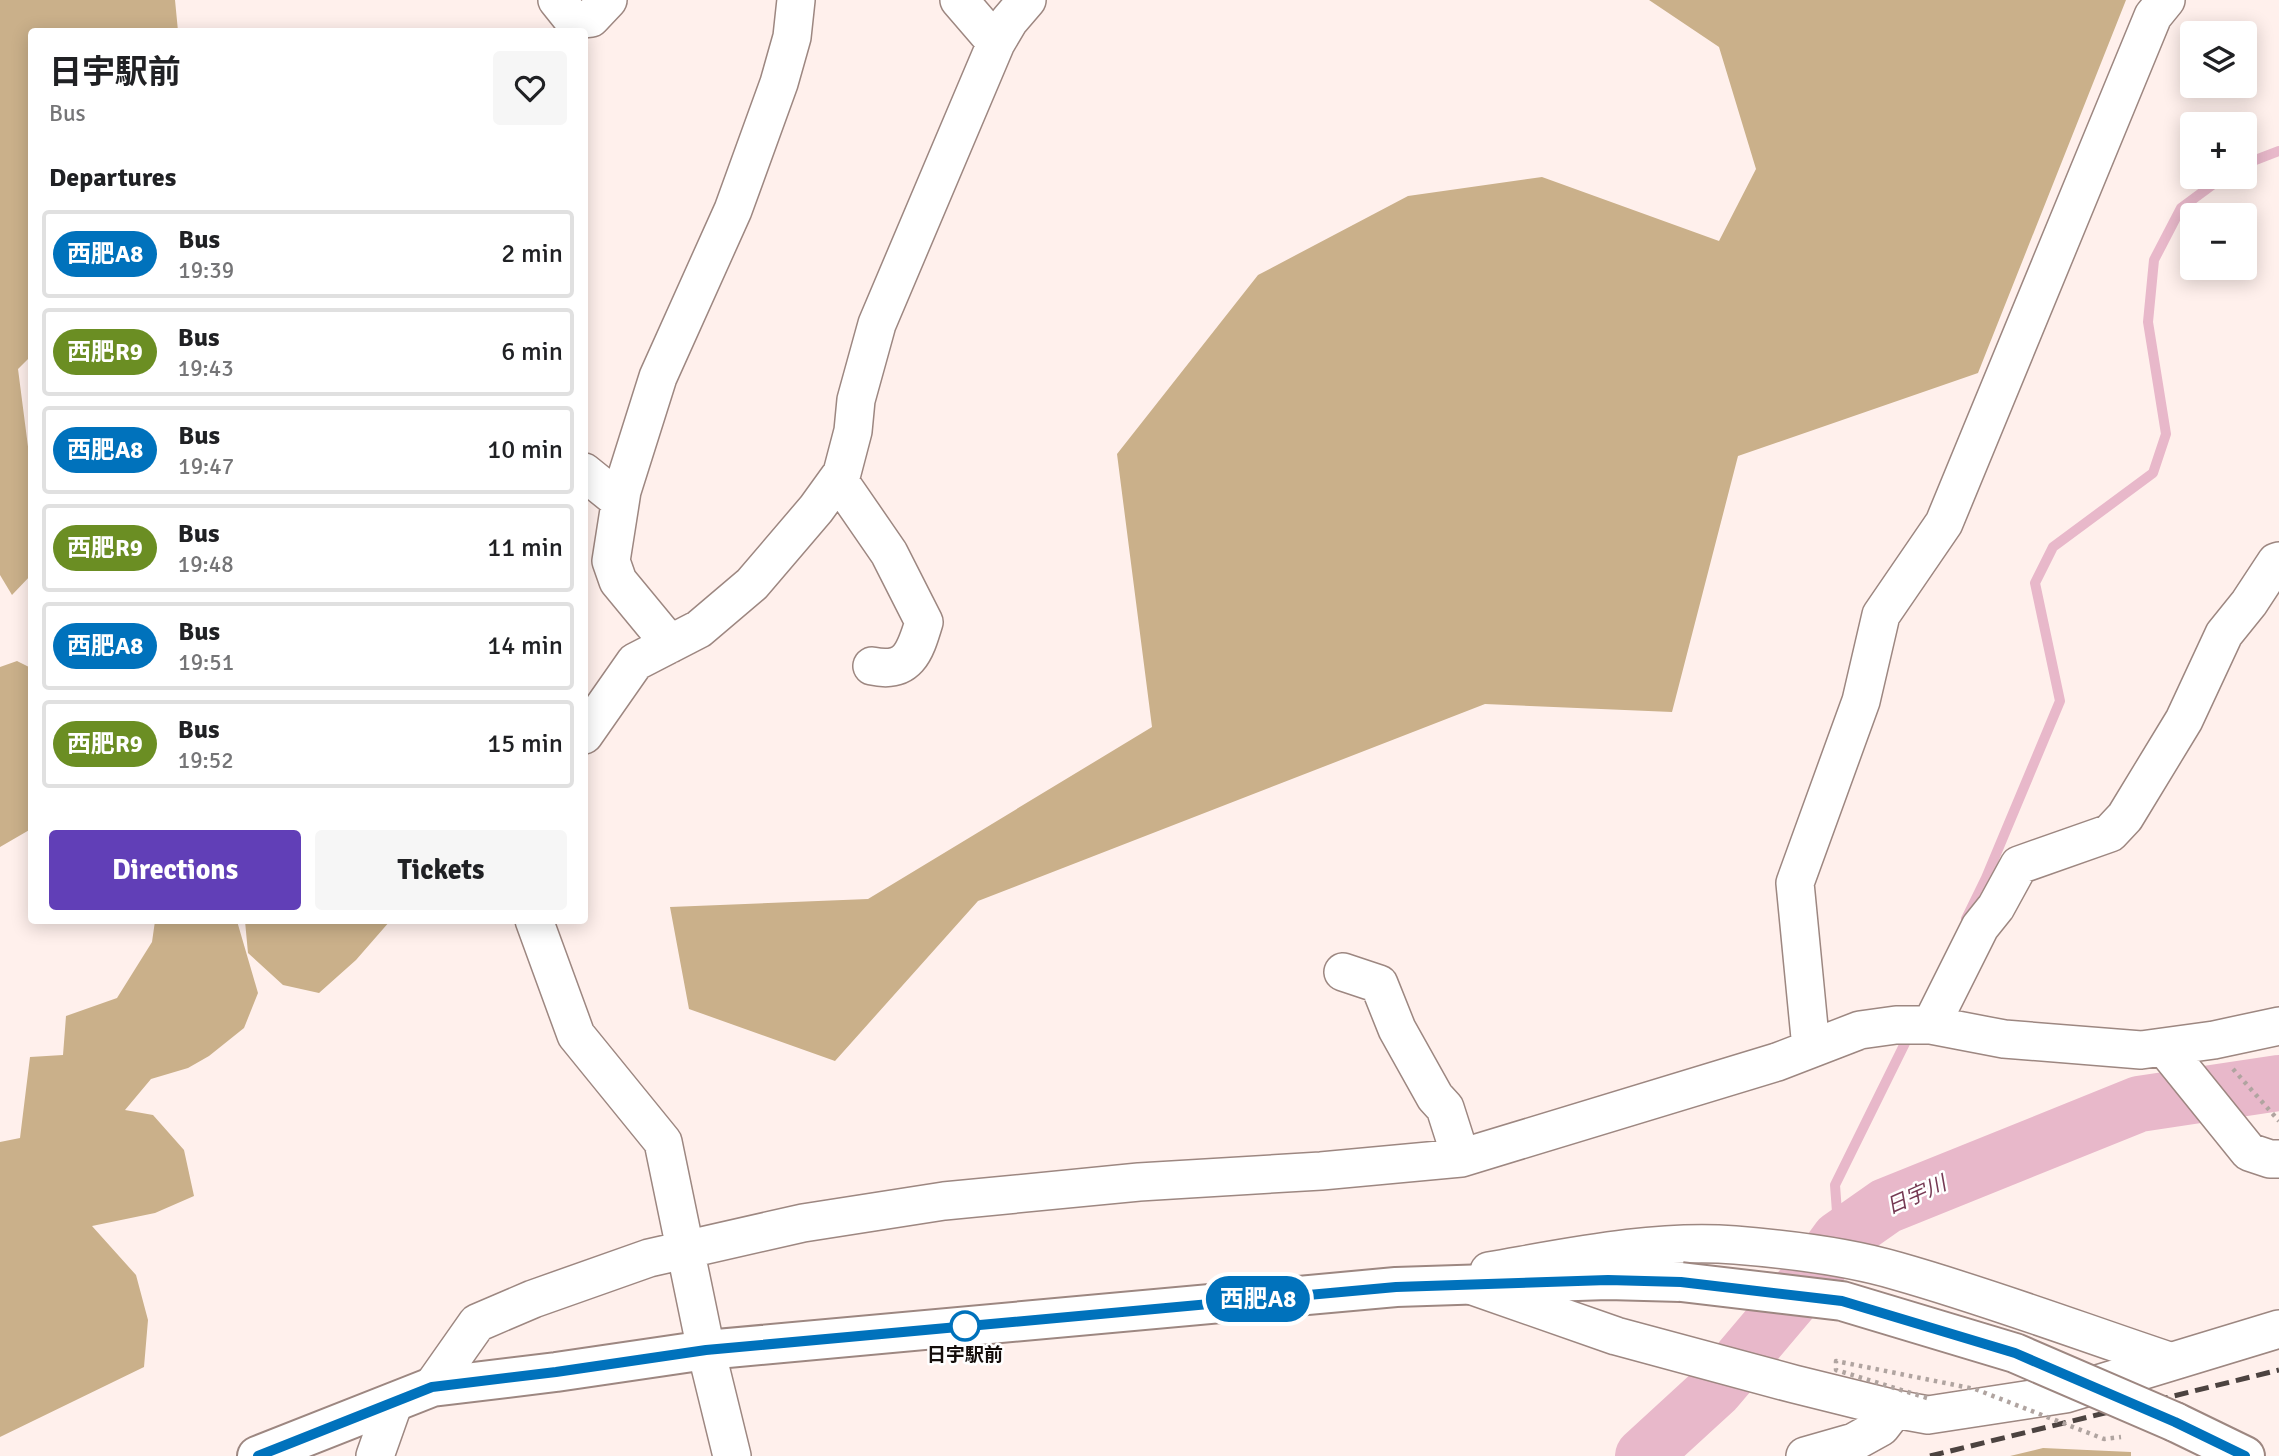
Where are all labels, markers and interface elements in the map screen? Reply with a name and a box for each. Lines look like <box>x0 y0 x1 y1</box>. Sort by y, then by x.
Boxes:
map controls <box>2180 21 2257 280</box>
button: layers <box>2180 21 2257 98</box>
button: heart <box>493 51 567 125</box>
text: 日宇駅前 <box>49 52 181 93</box>
text: Bus <box>49 99 86 128</box>
button: + <box>2180 112 2257 189</box>
text: Departures <box>49 162 176 194</box>
button: − <box>2180 203 2257 280</box>
text: Bus <box>178 224 220 256</box>
text: 2 min <box>501 238 563 270</box>
text: 西肥A8 <box>67 239 143 269</box>
text: 19:39 <box>178 256 234 285</box>
text: Bus <box>178 322 220 354</box>
text: 6 min <box>501 336 563 368</box>
text: 西肥R9 <box>67 337 143 367</box>
text: 19:43 <box>178 354 234 383</box>
text: Bus <box>178 420 220 452</box>
text: 10 min <box>487 434 563 466</box>
text: 西肥A8 <box>67 435 143 465</box>
text: 19:47 <box>178 452 234 481</box>
text: Bus <box>178 518 220 550</box>
text: 11 min <box>487 532 563 564</box>
text: 西肥R9 <box>67 533 143 563</box>
text: 19:48 <box>178 550 234 579</box>
text: Bus <box>178 616 220 648</box>
text: 14 min <box>487 630 563 662</box>
text: 西肥A8 <box>67 631 143 661</box>
text: 19:51 <box>178 648 234 677</box>
text: Bus <box>178 714 220 746</box>
text: 15 min <box>487 728 563 760</box>
text: 西肥R9 <box>67 729 143 759</box>
text: 19:52 <box>178 746 234 775</box>
button: Directions <box>49 830 301 910</box>
button: Tickets <box>315 830 567 910</box>
water label: 日宇川 <box>1882 1169 1952 1220</box>
line badge: 西肥A8 <box>1209 1276 1307 1322</box>
text: 西肥A8 <box>1220 1284 1296 1314</box>
marker: 日宇駅前 <box>950 1311 980 1341</box>
place label: 日宇駅前 <box>927 1343 1003 1367</box>

